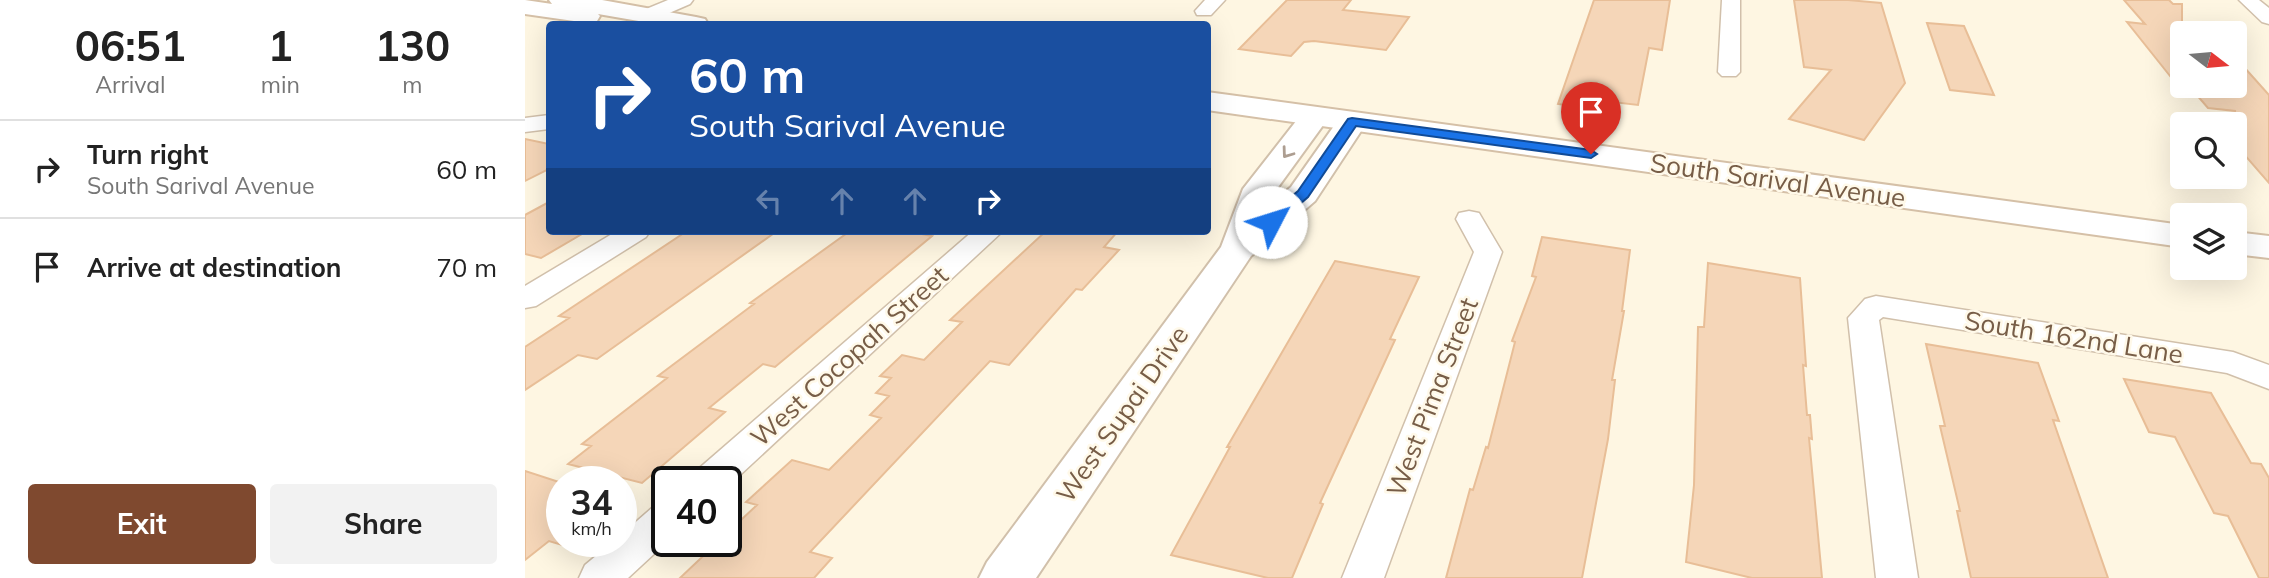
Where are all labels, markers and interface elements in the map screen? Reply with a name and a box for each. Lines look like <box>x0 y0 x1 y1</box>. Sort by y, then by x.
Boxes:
text: 06:51 <box>75 19 186 72</box>
text: 1 <box>268 19 293 72</box>
text: 130 <box>375 19 450 72</box>
north arrow <box>2170 21 2247 98</box>
map controls <box>2170 21 2247 280</box>
text: 60 m <box>689 44 805 105</box>
icon: right <box>574 49 665 140</box>
text: Arrival <box>95 70 166 99</box>
text: min <box>261 70 300 99</box>
text: m <box>402 70 423 99</box>
pin <box>1561 82 1621 154</box>
icon: arrive <box>1572 93 1610 131</box>
text: South Sarival Avenue <box>689 105 1006 145</box>
button: search <box>2170 112 2247 189</box>
text: Turn right <box>87 138 208 171</box>
one-way arrow <box>1283 145 1295 158</box>
street label: South Sarival Avenue <box>1648 146 1908 214</box>
icon: right <box>28 150 66 188</box>
text: 60 m <box>436 153 497 186</box>
text: South Sarival Avenue <box>87 171 315 200</box>
icon: left <box>750 182 788 220</box>
icon: ahead <box>823 182 861 220</box>
icon: ahead <box>896 182 934 220</box>
icon: right <box>969 182 1007 220</box>
position arrow <box>1234 185 1308 259</box>
button: layers <box>2170 203 2247 280</box>
icon: arrive <box>28 248 66 286</box>
text: Arrive at destination <box>87 251 342 284</box>
text: 70 m <box>436 251 497 284</box>
street label: West Cocopah Street <box>743 259 955 453</box>
street label: West Pima Street <box>1379 293 1485 501</box>
street label: South 162nd Lane <box>1962 303 2186 371</box>
street label: West Supai Drive <box>1049 319 1195 509</box>
speed limit sign: 40 <box>651 466 742 557</box>
text: 34 <box>570 480 613 524</box>
button: Exit <box>28 484 256 564</box>
button: Share <box>270 484 497 564</box>
text: km/h <box>571 517 612 540</box>

